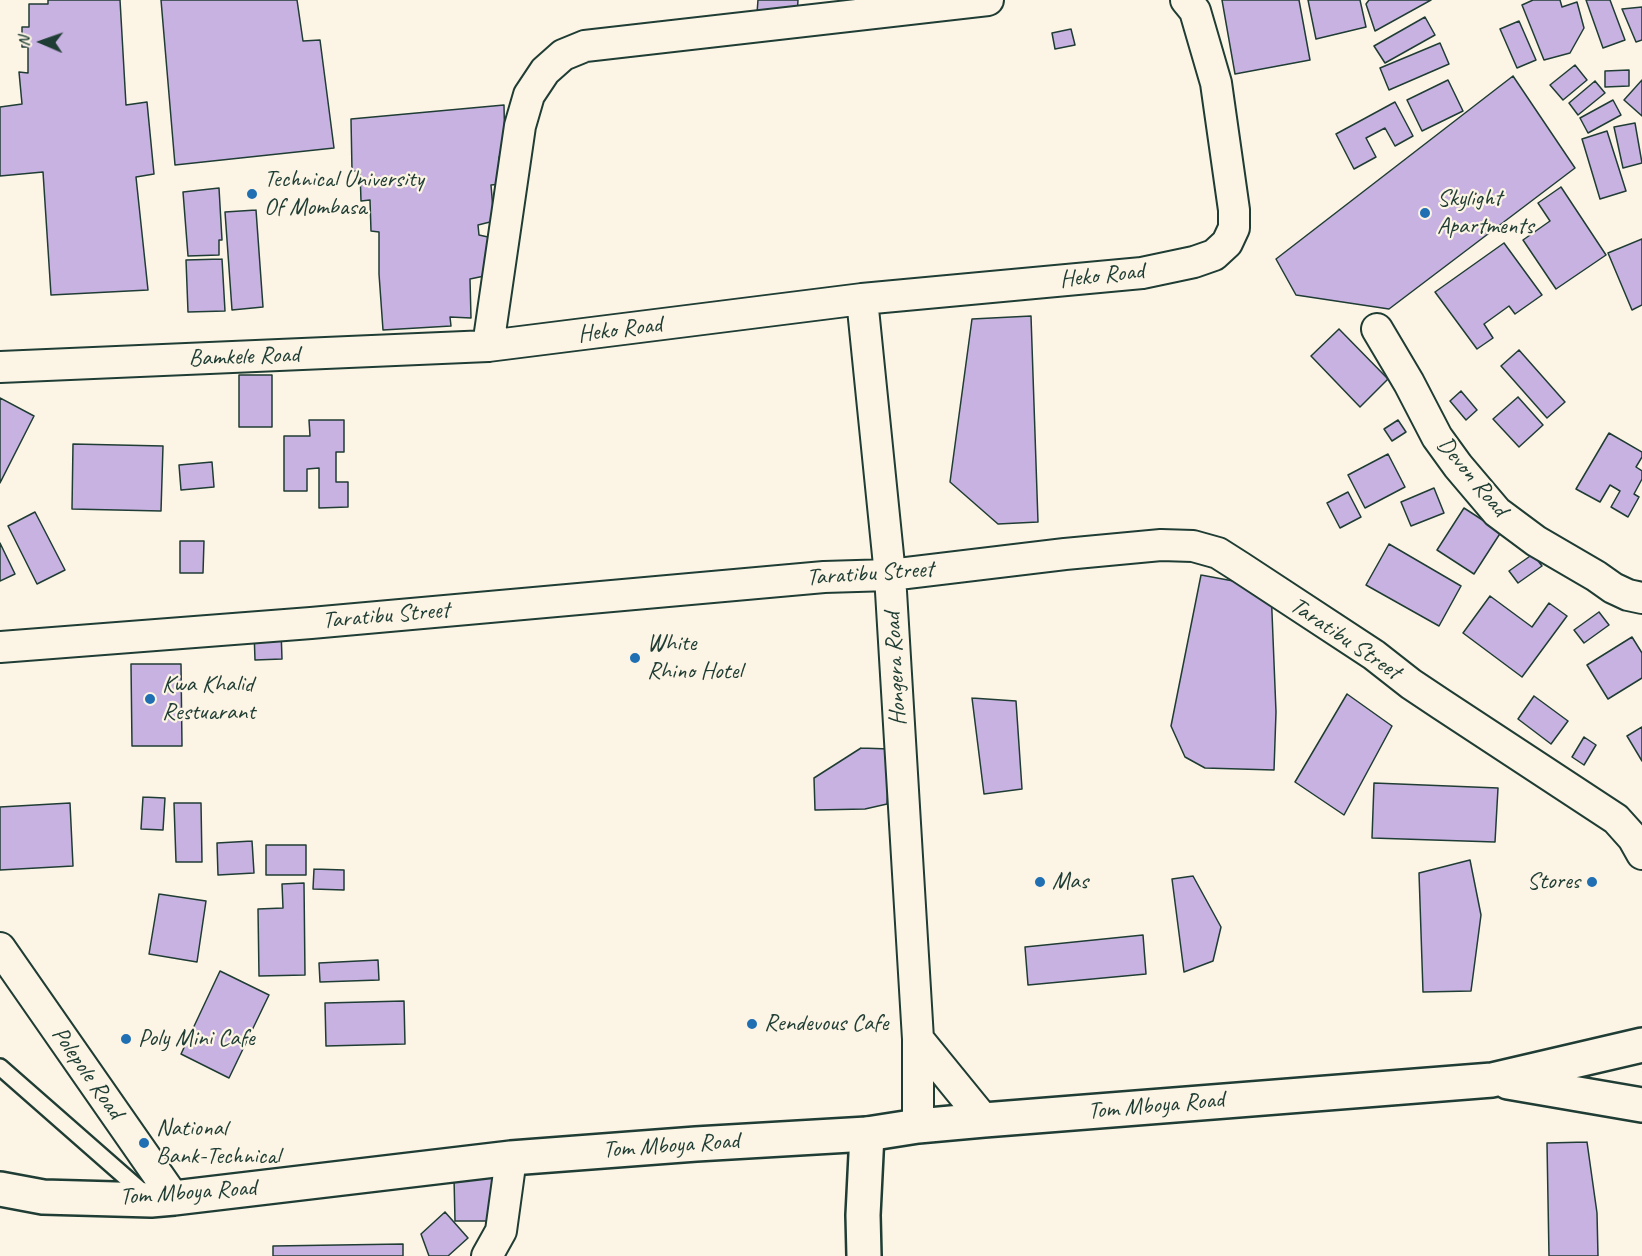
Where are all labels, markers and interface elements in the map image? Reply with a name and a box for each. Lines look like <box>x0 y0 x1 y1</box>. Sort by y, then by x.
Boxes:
north arrow <box>12 12 72 72</box>
text: N <box>14 36 34 47</box>
place label: Technical University Of Mombasa <box>264 166 424 222</box>
place label: Skylight Apartments <box>1437 185 1533 241</box>
marker: Technical University Of Mombasa <box>245 187 259 201</box>
marker: Skylight Apartments <box>1418 206 1432 220</box>
street label: Heko Road <box>1058 257 1146 295</box>
street label: Heko Road <box>576 311 664 349</box>
street label: Bamkele Road <box>188 341 300 373</box>
street label: Devon Road <box>1430 431 1514 523</box>
street label: Taratibu Street <box>805 555 935 593</box>
street label: Taratibu Street <box>1284 591 1406 687</box>
street label: Taratibu Street <box>321 596 451 636</box>
street label: Hongera Road <box>879 612 913 726</box>
place label: White Rhino Hotel <box>647 630 742 686</box>
marker: White Rhino Hotel <box>628 651 642 665</box>
place label: Kwa Khalid Restuarant <box>162 671 255 727</box>
marker: Kwa Khalid Restuarant <box>143 692 157 706</box>
place label: Mas <box>1052 868 1088 896</box>
place label: Stores <box>1527 868 1580 896</box>
marker: Mas <box>1033 875 1047 889</box>
marker: Stores <box>1585 875 1599 889</box>
place label: Rendevous Cafe <box>764 1010 888 1038</box>
marker: Rendevous Cafe <box>745 1017 759 1031</box>
street label: Polepole Road <box>45 1021 129 1125</box>
place label: Poly Mini Cafe <box>138 1025 255 1053</box>
marker: Poly Mini Cafe <box>119 1032 133 1046</box>
street label: Tom Mboya Road <box>1087 1086 1225 1126</box>
place label: National Bank-Technical <box>156 1115 280 1171</box>
street label: Tom Mboya Road <box>602 1127 740 1165</box>
marker: National Bank-Technical <box>137 1136 151 1150</box>
street label: Tom Mboya Road <box>119 1174 257 1212</box>

